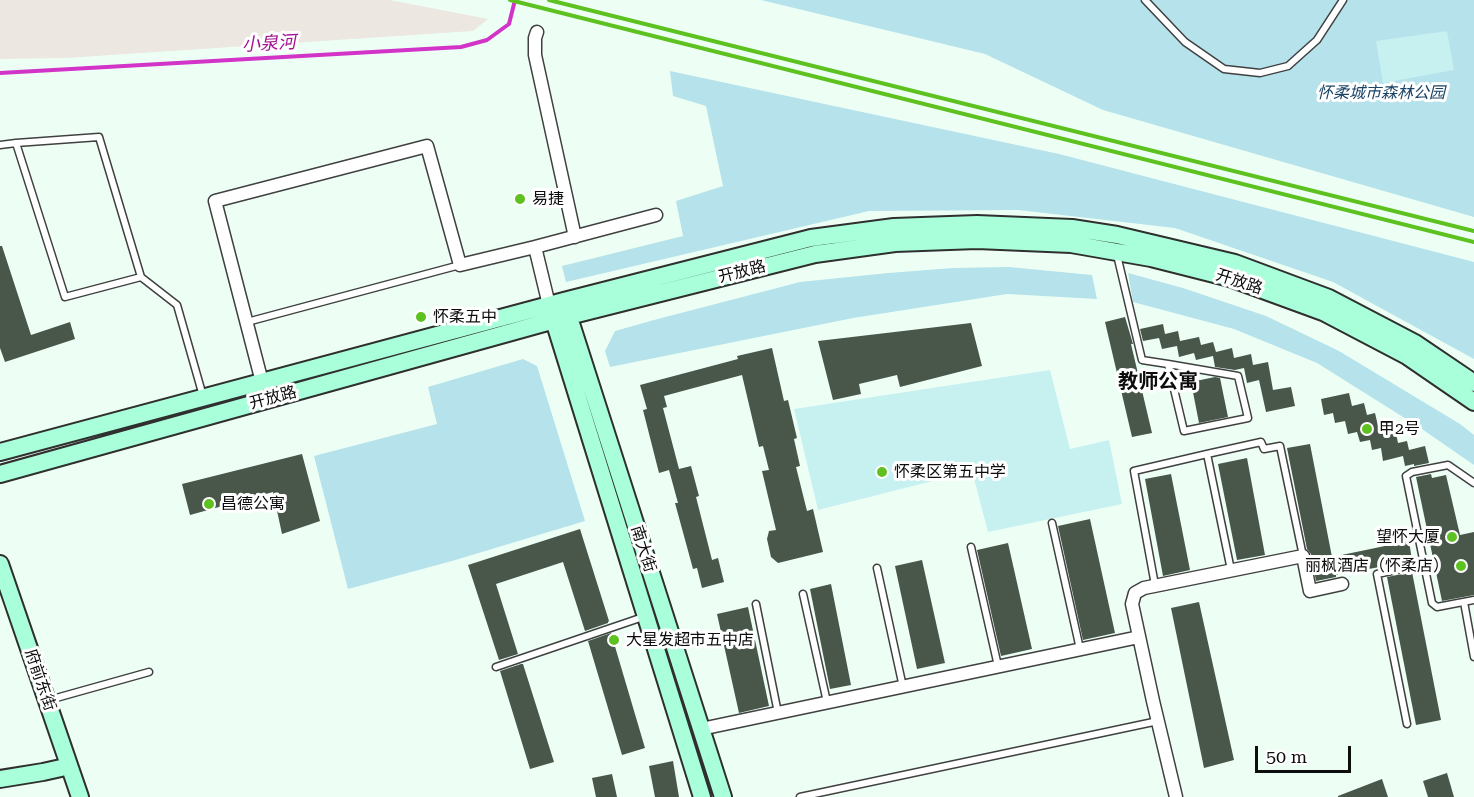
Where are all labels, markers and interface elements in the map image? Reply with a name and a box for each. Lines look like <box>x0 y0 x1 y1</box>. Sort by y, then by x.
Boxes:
water label: 小泉河 <box>241 32 297 56</box>
park label: 怀柔城市森林公园 <box>1317 83 1445 103</box>
place label: 易捷 <box>532 189 564 209</box>
marker: 易捷 <box>513 192 527 206</box>
street label: 开放路 <box>716 257 768 287</box>
street label: 开放路 <box>1213 265 1265 299</box>
place label: 怀柔五中 <box>433 307 497 327</box>
marker: 怀柔五中 <box>414 310 428 324</box>
district label: 教师公寓 <box>1118 370 1198 394</box>
street label: 开放路 <box>247 383 299 413</box>
place label: 甲2号 <box>1379 419 1420 439</box>
marker: 甲2号 <box>1360 422 1374 436</box>
place label: 怀柔区第五中学 <box>894 462 1006 482</box>
marker: 怀柔区第五中学 <box>875 465 889 479</box>
place label: 昌德公寓 <box>221 494 285 514</box>
marker: 昌德公寓 <box>202 497 216 511</box>
street label: 南大街 <box>626 523 660 575</box>
place label: 望怀大厦 <box>1376 527 1440 547</box>
marker: 望怀大厦 <box>1445 530 1459 544</box>
place label: 丽枫酒店（怀柔店） <box>1305 556 1449 576</box>
marker: 丽枫酒店（怀柔店） <box>1454 559 1468 573</box>
place label: 大星发超市五中店 <box>626 630 754 650</box>
marker: 大星发超市五中店 <box>607 633 621 647</box>
street label: 府前东街 <box>21 647 59 713</box>
scale bar <box>1258 734 1354 772</box>
text: 50 m <box>1266 746 1307 767</box>

